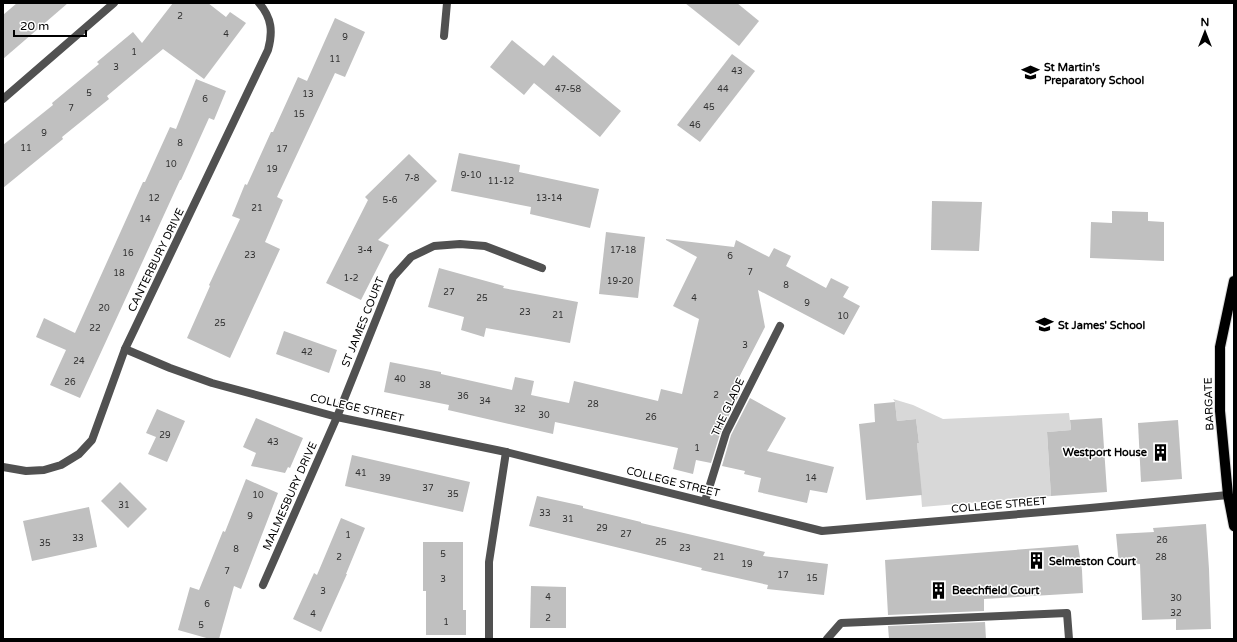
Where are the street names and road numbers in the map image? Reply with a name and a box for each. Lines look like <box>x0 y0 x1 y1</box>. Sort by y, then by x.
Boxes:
street label: CANTERBURY DRIVE <box>125 206 187 314</box>
street label: ST JAMES COURT <box>339 275 387 369</box>
street label: THE GLADE <box>709 376 747 438</box>
street label: BARGATE <box>1202 377 1216 431</box>
street label: COLLEGE STREET <box>309 391 405 425</box>
street label: MALMESBURY DRIVE <box>260 440 320 552</box>
street label: COLLEGE STREET <box>625 464 721 500</box>
street label: COLLEGE STREET <box>951 494 1048 516</box>

